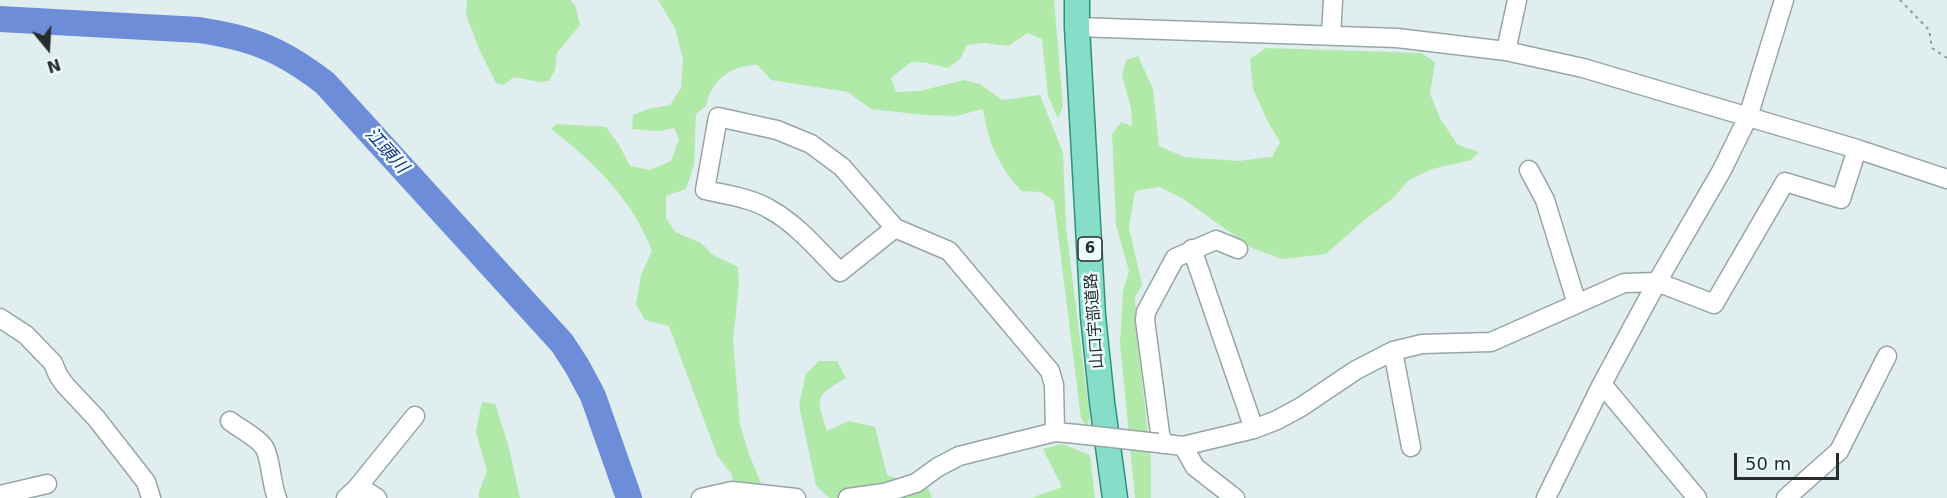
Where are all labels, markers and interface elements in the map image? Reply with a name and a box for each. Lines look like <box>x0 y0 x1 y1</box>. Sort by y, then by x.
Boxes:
north arrow <box>18 18 78 78</box>
text: N <box>44 54 63 77</box>
water label: 江頭川 <box>360 124 412 178</box>
road number: 6 <box>1078 237 1102 261</box>
street label: 山口宇部道路 <box>1082 272 1108 370</box>
scale bar <box>1737 441 1842 479</box>
text: 50 m <box>1745 453 1791 474</box>

